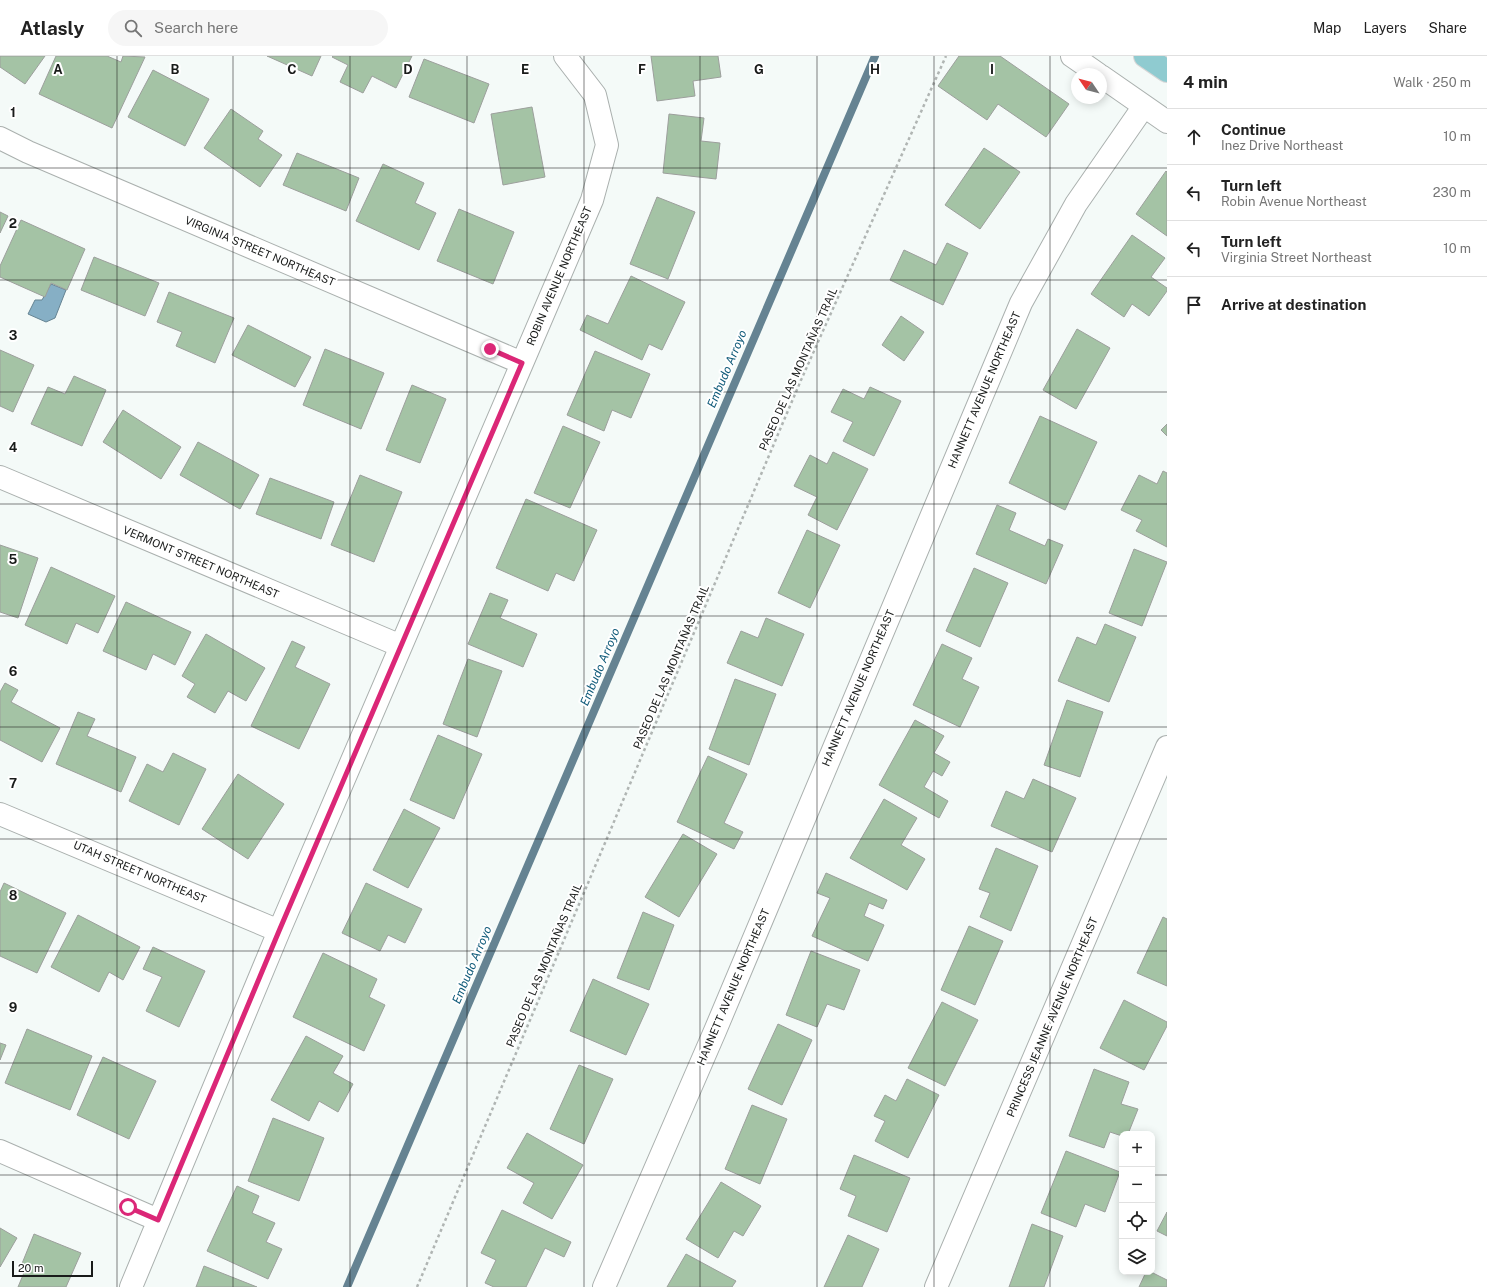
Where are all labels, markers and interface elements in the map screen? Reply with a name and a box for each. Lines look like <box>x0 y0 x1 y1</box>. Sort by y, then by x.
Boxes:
search box <box>108 10 388 46</box>
text: Atlasly <box>20 17 84 39</box>
icon: search <box>122 17 144 39</box>
text: Search here <box>154 19 238 36</box>
text: Map <box>1313 20 1341 36</box>
text: Layers <box>1363 20 1407 36</box>
text: Share <box>1429 20 1467 36</box>
text: A <box>53 62 63 77</box>
text: B <box>171 62 180 77</box>
text: C <box>287 62 297 77</box>
text: D <box>403 62 413 77</box>
text: E <box>521 62 529 77</box>
text: F <box>638 62 646 77</box>
text: G <box>754 62 764 77</box>
text: H <box>870 62 880 77</box>
text: I <box>990 62 994 77</box>
north arrow <box>1071 68 1107 104</box>
text: 4 min <box>1183 72 1228 92</box>
text: Walk · 250 m <box>1393 75 1471 90</box>
text: 1 <box>10 105 16 120</box>
text: Continue <box>1221 121 1286 138</box>
icon: ahead <box>1183 126 1205 148</box>
text: 10 m <box>1443 129 1471 144</box>
text: Inez Drive Northeast <box>1221 138 1343 153</box>
text: Turn left <box>1221 177 1282 194</box>
icon: left <box>1183 182 1205 204</box>
text: 230 m <box>1433 185 1471 200</box>
text: Robin Avenue Northeast <box>1221 194 1367 209</box>
street label: ROBIN AVENUE NORTHEAST <box>524 204 594 347</box>
street label: VIRGINIA STREET NORTHEAST <box>183 214 337 288</box>
text: 2 <box>9 216 17 231</box>
text: Turn left <box>1221 233 1282 250</box>
icon: left <box>1183 238 1205 260</box>
text: 10 m <box>1443 241 1471 256</box>
text: Virginia Street Northeast <box>1221 250 1372 265</box>
street label: PASEO DE LAS MONTAÑAS TRAIL <box>757 286 839 452</box>
icon: arrive <box>1183 294 1205 316</box>
text: Arrive at destination <box>1221 296 1366 313</box>
street label: HANNETT AVENUE NORTHEAST <box>945 309 1023 470</box>
text: 3 <box>9 328 18 343</box>
water label: Embudo Arroyo <box>704 328 750 410</box>
route end <box>481 340 499 358</box>
text: 4 <box>9 440 18 455</box>
street label: VERMONT STREET NORTHEAST <box>121 524 281 601</box>
text: 5 <box>9 552 18 567</box>
street label: PASEO DE LAS MONTAÑAS TRAIL <box>631 583 711 751</box>
street label: HANNETT AVENUE NORTHEAST <box>819 607 897 768</box>
water label: Embudo Arroyo <box>577 626 623 708</box>
text: 6 <box>9 664 18 679</box>
text: 7 <box>9 776 17 791</box>
street label: UTAH STREET NORTHEAST <box>72 838 209 906</box>
street label: PASEO DE LAS MONTAÑAS TRAIL <box>504 881 584 1049</box>
text: 8 <box>9 888 18 903</box>
street label: HANNETT AVENUE NORTHEAST <box>694 906 772 1067</box>
street label: PRINCESS JEANNE AVENUE NORTHEAST <box>1004 915 1100 1119</box>
water label: Embudo Arroyo <box>449 924 495 1006</box>
text: 9 <box>9 1000 17 1015</box>
map controls <box>1119 1131 1155 1275</box>
button: + <box>1119 1131 1155 1167</box>
button: − <box>1119 1167 1155 1203</box>
route start <box>119 1198 137 1216</box>
button: locate <box>1119 1203 1155 1239</box>
button: layers <box>1119 1239 1155 1275</box>
scale bar <box>12 1259 93 1278</box>
text: 20 m <box>18 1262 43 1274</box>

